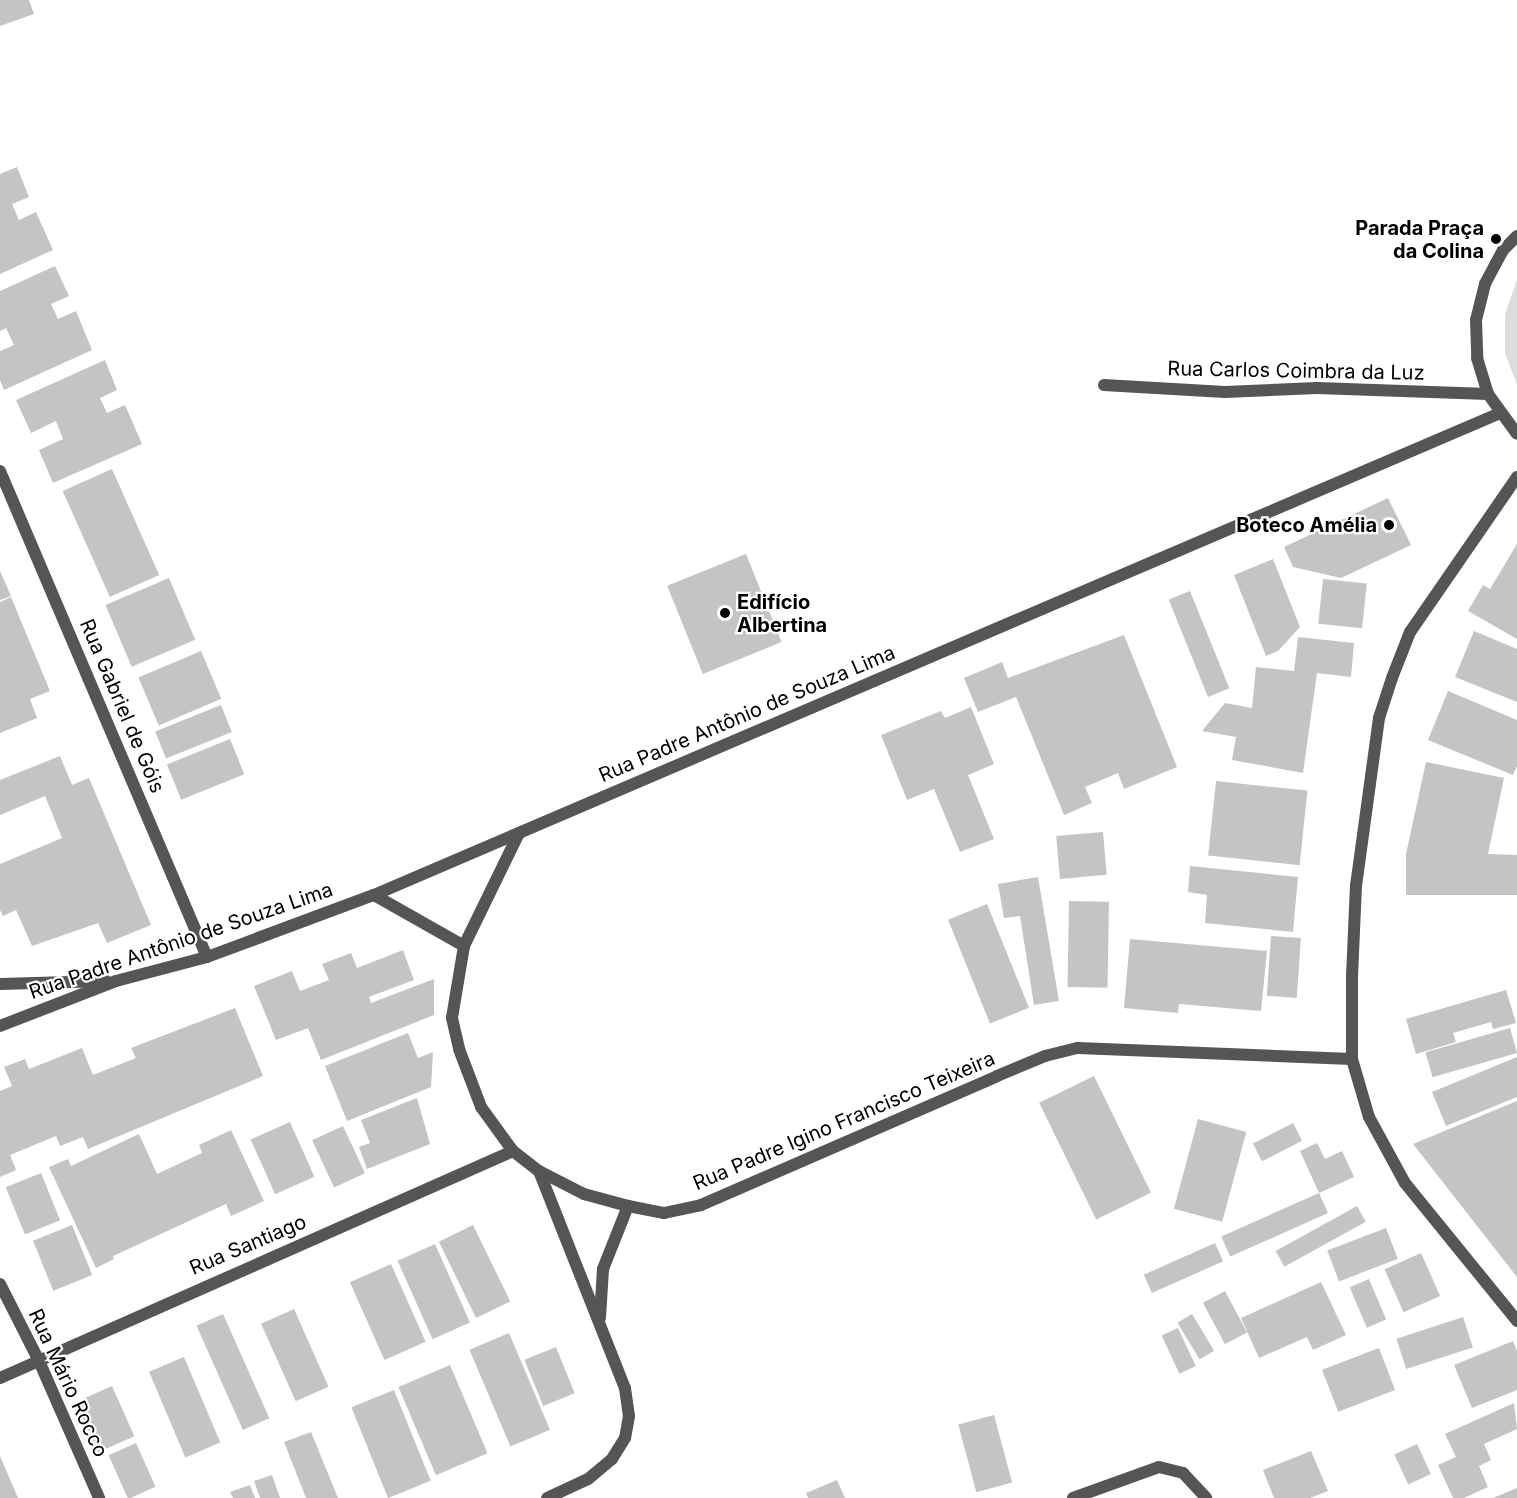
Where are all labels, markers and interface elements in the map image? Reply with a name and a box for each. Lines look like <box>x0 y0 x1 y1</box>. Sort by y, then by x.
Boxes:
place label: Parada Praça da Colina <box>1355 216 1484 263</box>
marker: Parada Praça da Colina <box>1489 232 1503 246</box>
street label: Rua Carlos Coimbra da Luz <box>1167 357 1425 385</box>
place label: Boteco Amélia <box>1236 513 1377 537</box>
marker: Boteco Amélia <box>1382 518 1396 532</box>
place label: Edifício Albertina <box>737 590 827 637</box>
marker: Edifício Albertina <box>718 606 732 620</box>
street label: Rua Gabriel de Góis <box>74 615 170 797</box>
street label: Rua Padre Antônio de Souza Lima <box>595 641 899 787</box>
street label: Rua Padre Antônio de Souza Lima <box>26 878 336 1004</box>
street label: Rua Padre Igino Francisco Teixeira <box>690 1046 998 1196</box>
street label: Rua Santiago <box>186 1210 310 1280</box>
street label: Rua Mário Rocco <box>23 1305 113 1461</box>

